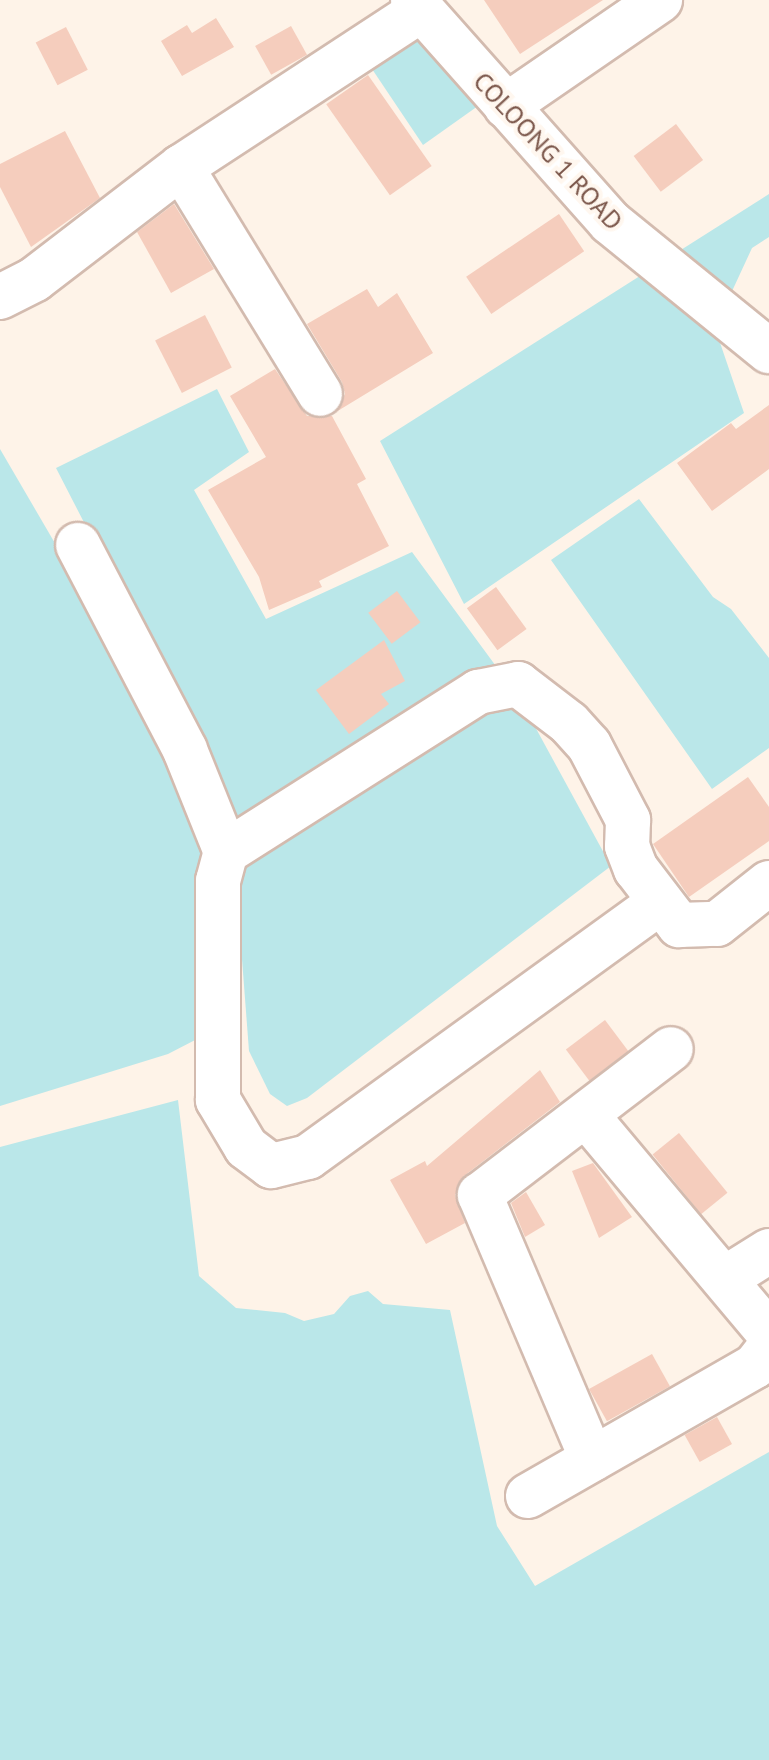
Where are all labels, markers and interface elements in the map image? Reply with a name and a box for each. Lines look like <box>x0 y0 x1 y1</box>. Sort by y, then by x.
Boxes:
street label: COLOONG 1 ROAD <box>467 66 629 236</box>

